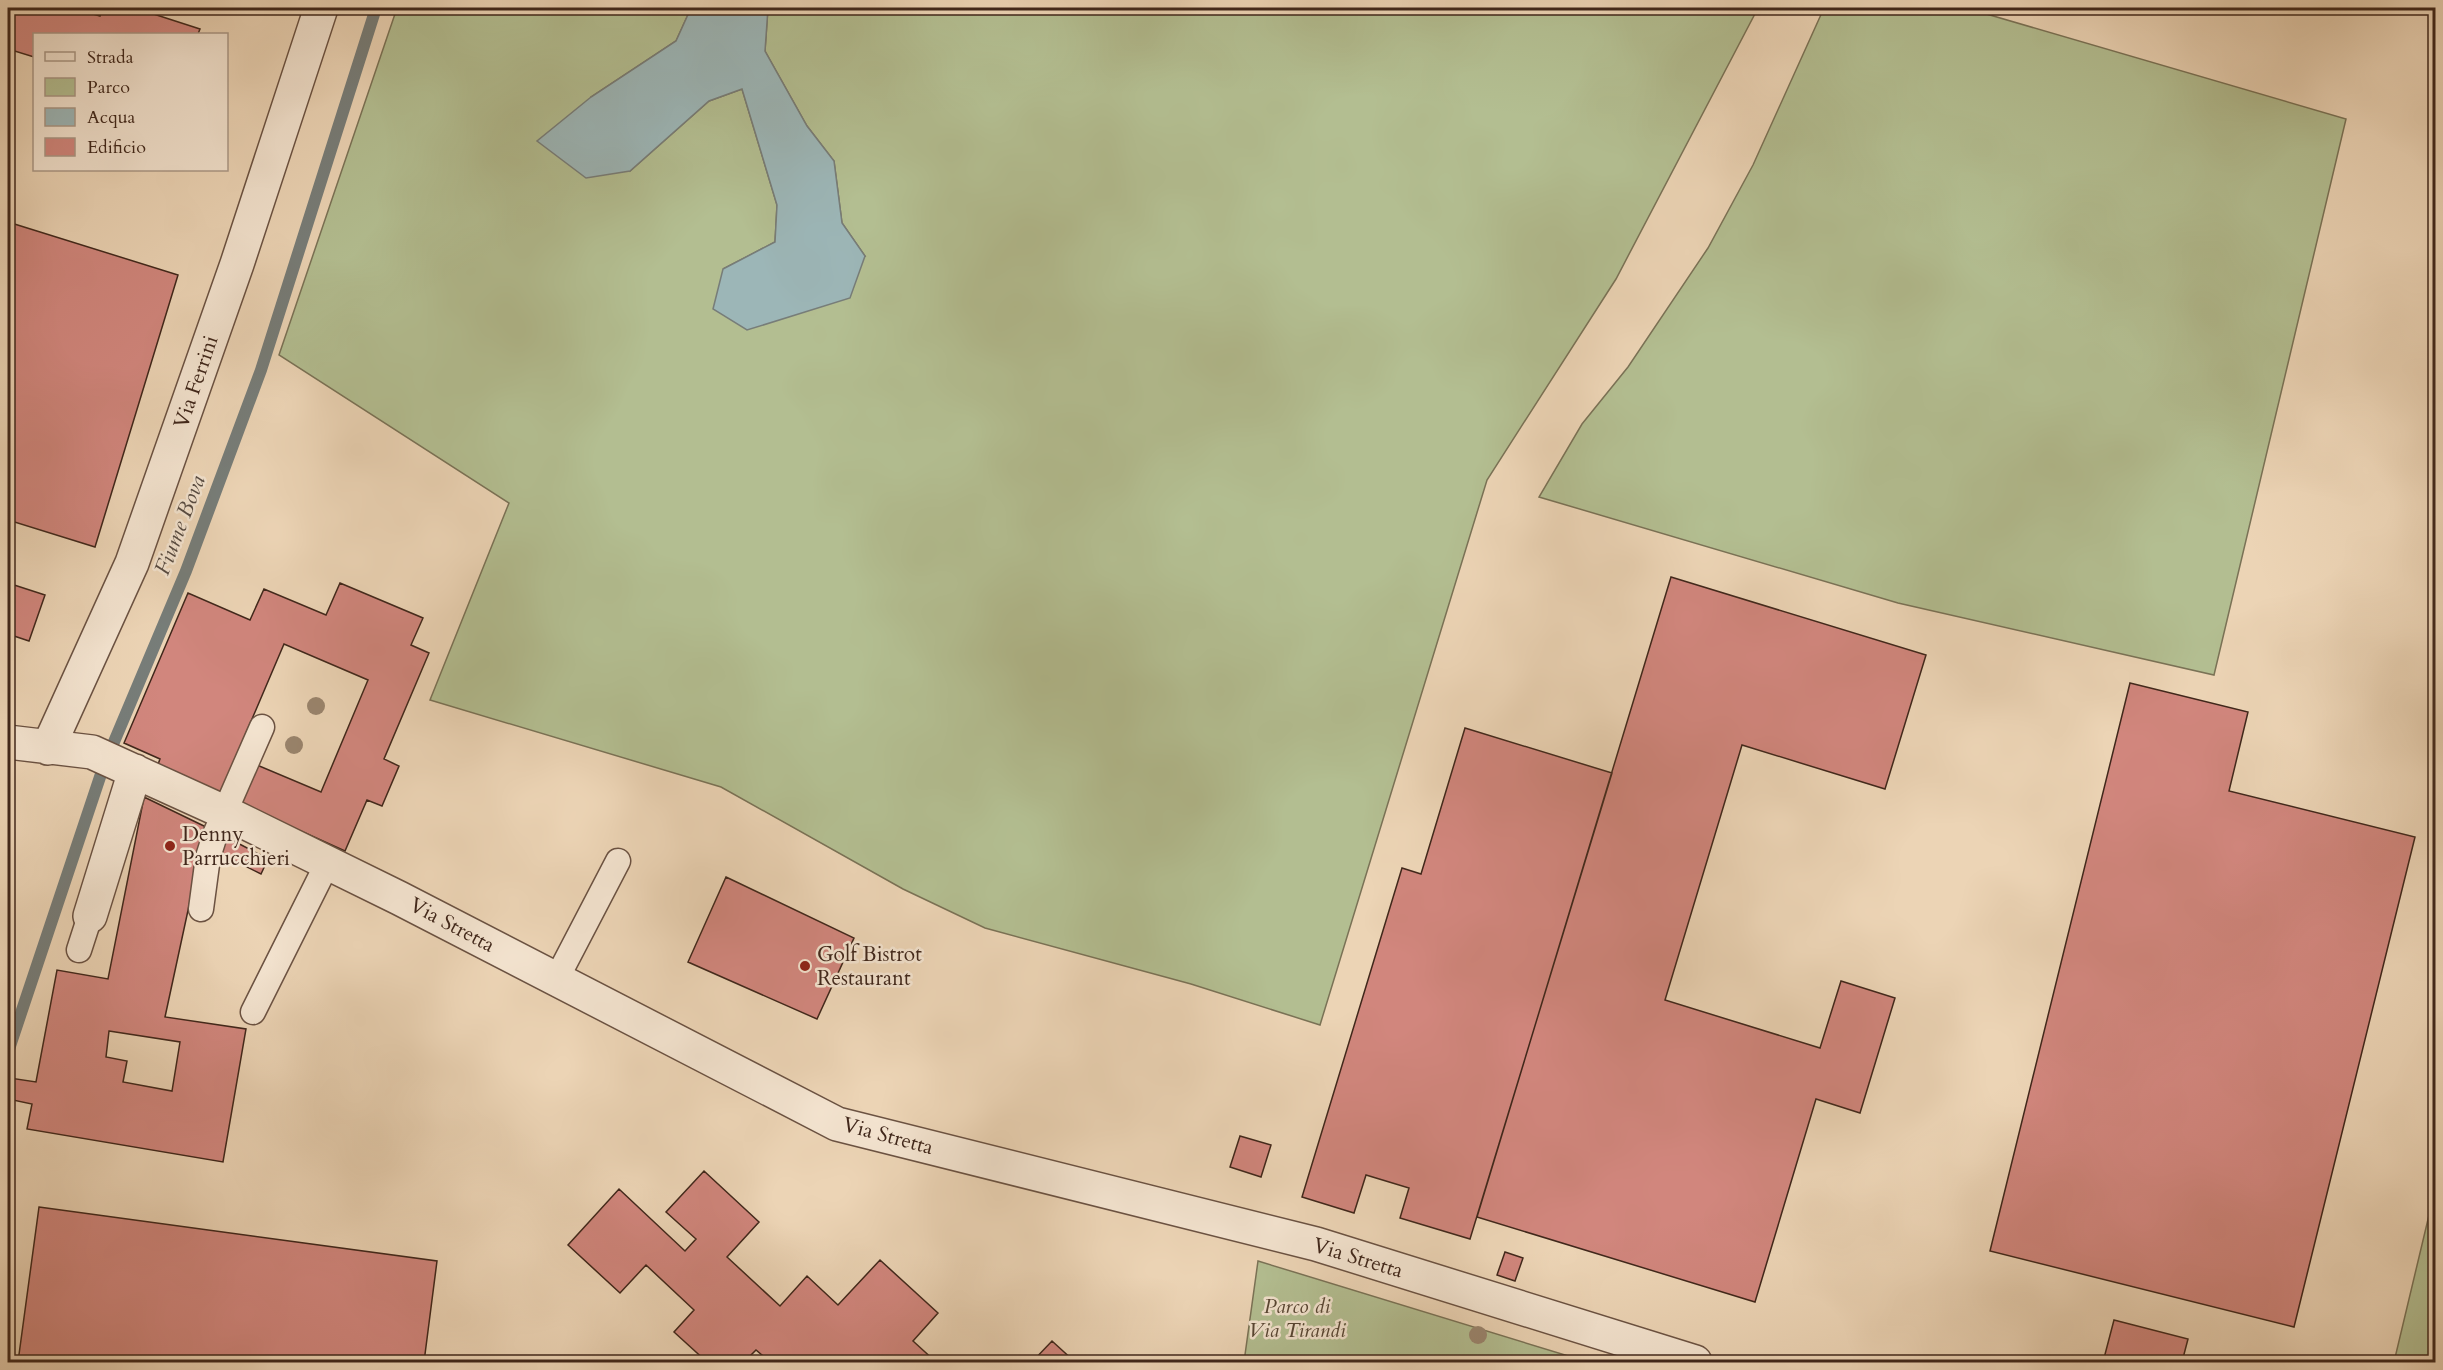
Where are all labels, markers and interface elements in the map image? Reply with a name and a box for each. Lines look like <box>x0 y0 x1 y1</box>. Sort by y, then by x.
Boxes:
legend <box>33 33 228 171</box>
text: Strada <box>87 45 134 70</box>
text: Parco <box>87 75 130 100</box>
text: Acqua <box>87 105 136 130</box>
text: Edificio <box>87 135 146 160</box>
street label: Via Ferrini <box>167 332 225 432</box>
water label: Fiume Bova <box>147 471 213 579</box>
place label: Denny Parrucchieri <box>182 820 290 873</box>
marker: Denny Parrucchieri <box>163 839 177 853</box>
street label: Via Stretta <box>404 890 500 960</box>
place label: Golf Bistrot Restaurant <box>817 940 922 993</box>
marker: Golf Bistrot Restaurant <box>798 959 812 973</box>
street label: Via Stretta <box>839 1110 937 1162</box>
street label: Via Stretta <box>1309 1231 1407 1285</box>
park label: Parco di Via Tirandi <box>1248 1292 1346 1345</box>

